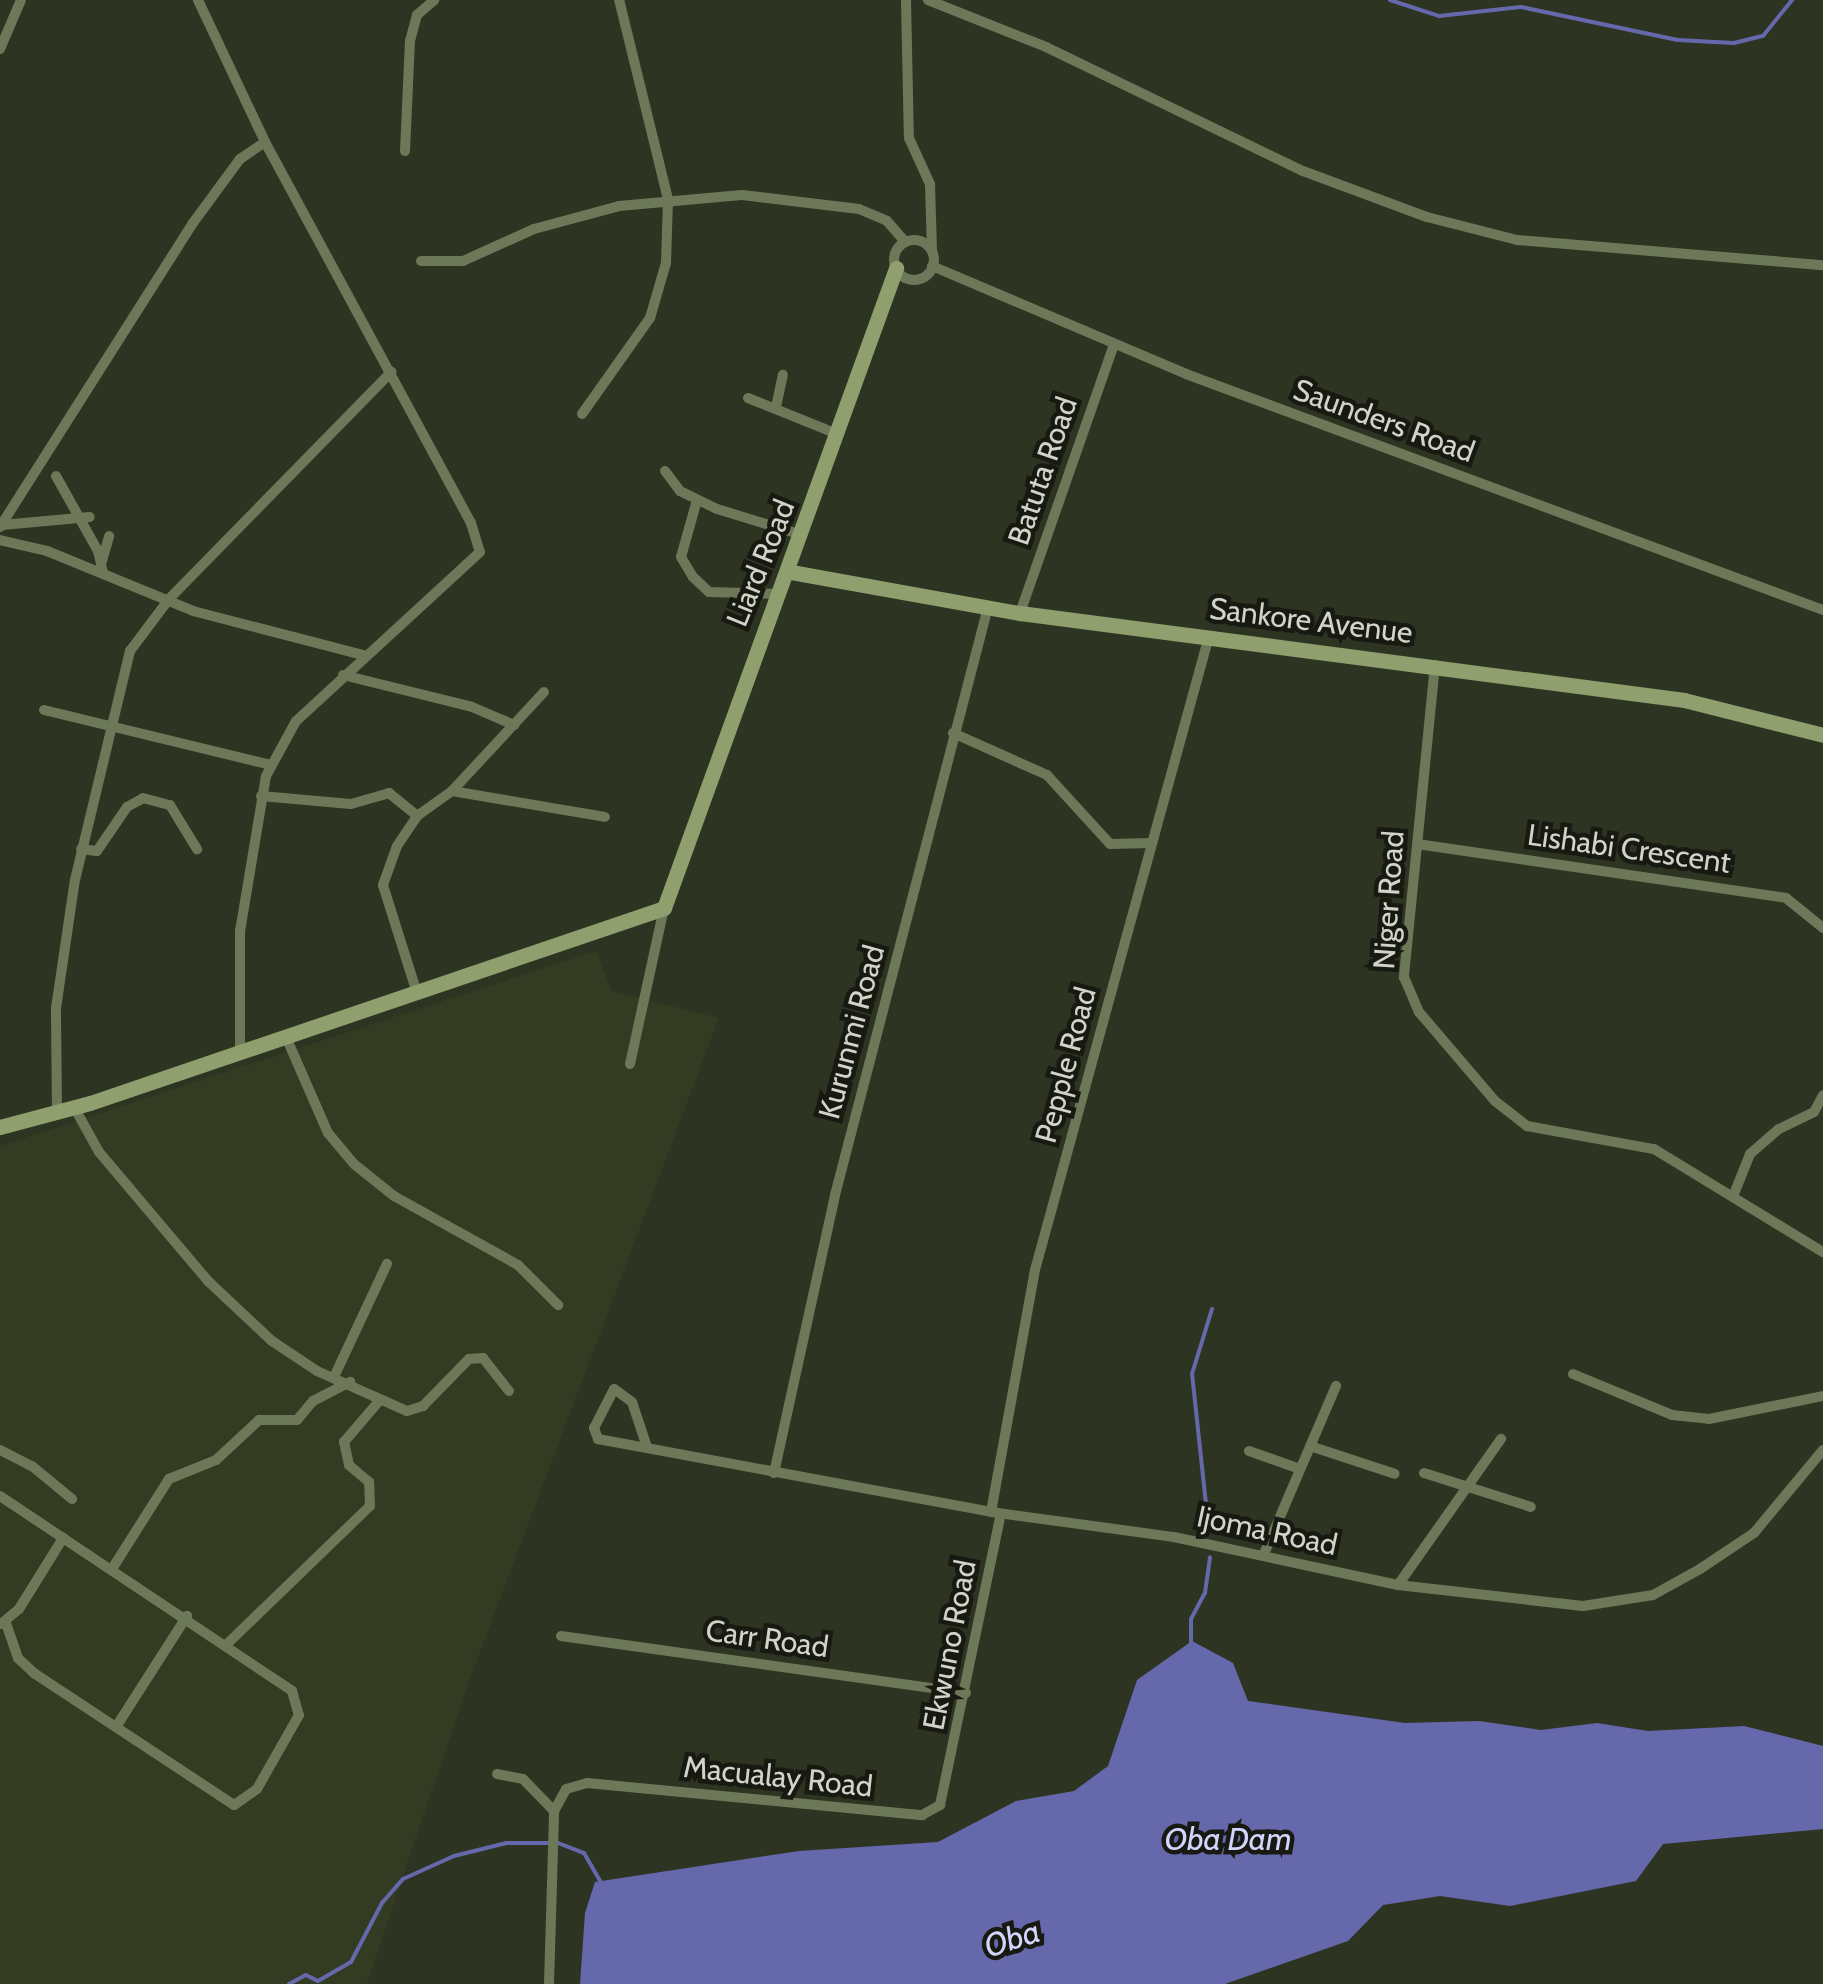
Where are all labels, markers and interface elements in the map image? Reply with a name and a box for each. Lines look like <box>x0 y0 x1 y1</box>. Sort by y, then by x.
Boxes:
street label: Saunders Road <box>1289 372 1479 470</box>
street label: Batuta Road <box>1001 392 1085 550</box>
street label: Liard Road <box>719 494 803 632</box>
street label: Sankore Avenue <box>1207 591 1415 651</box>
street label: Lishabi Crescent <box>1525 817 1733 881</box>
street label: Niger Road <box>1366 830 1412 970</box>
street label: Kurunmi Road <box>812 941 892 1123</box>
street label: Pepple Road <box>1028 983 1104 1147</box>
street label: Ijoma Road <box>1193 1499 1341 1563</box>
street label: Ekwuno Road <box>916 1557 984 1733</box>
street label: Carr Road <box>703 1613 831 1665</box>
street label: Macualay Road <box>682 1749 874 1805</box>
water label: Oba Dam <box>1164 1820 1292 1858</box>
water label: Oba <box>979 1912 1045 1966</box>

